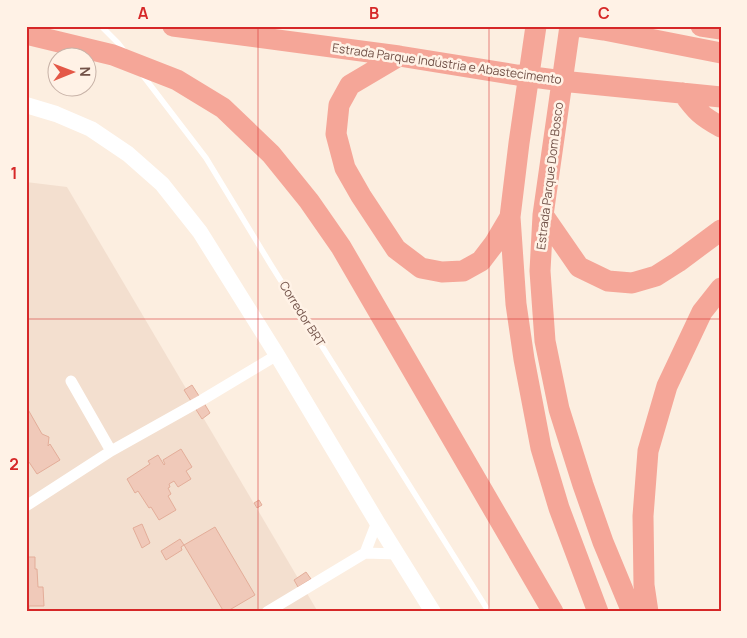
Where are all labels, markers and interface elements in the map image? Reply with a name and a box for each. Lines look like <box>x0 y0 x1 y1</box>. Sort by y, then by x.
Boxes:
text: A <box>138 2 149 24</box>
text: B <box>369 2 379 24</box>
text: C <box>598 2 610 24</box>
street label: Estrada Parque Indústria e Abastecimento <box>331 39 563 88</box>
north arrow <box>48 48 98 98</box>
text: N <box>76 67 95 77</box>
street label: Estrada Parque Dom Bosco <box>532 101 567 251</box>
text: 1 <box>10 162 18 184</box>
street label: Corredor BRT <box>276 278 330 350</box>
text: 2 <box>9 453 19 475</box>

